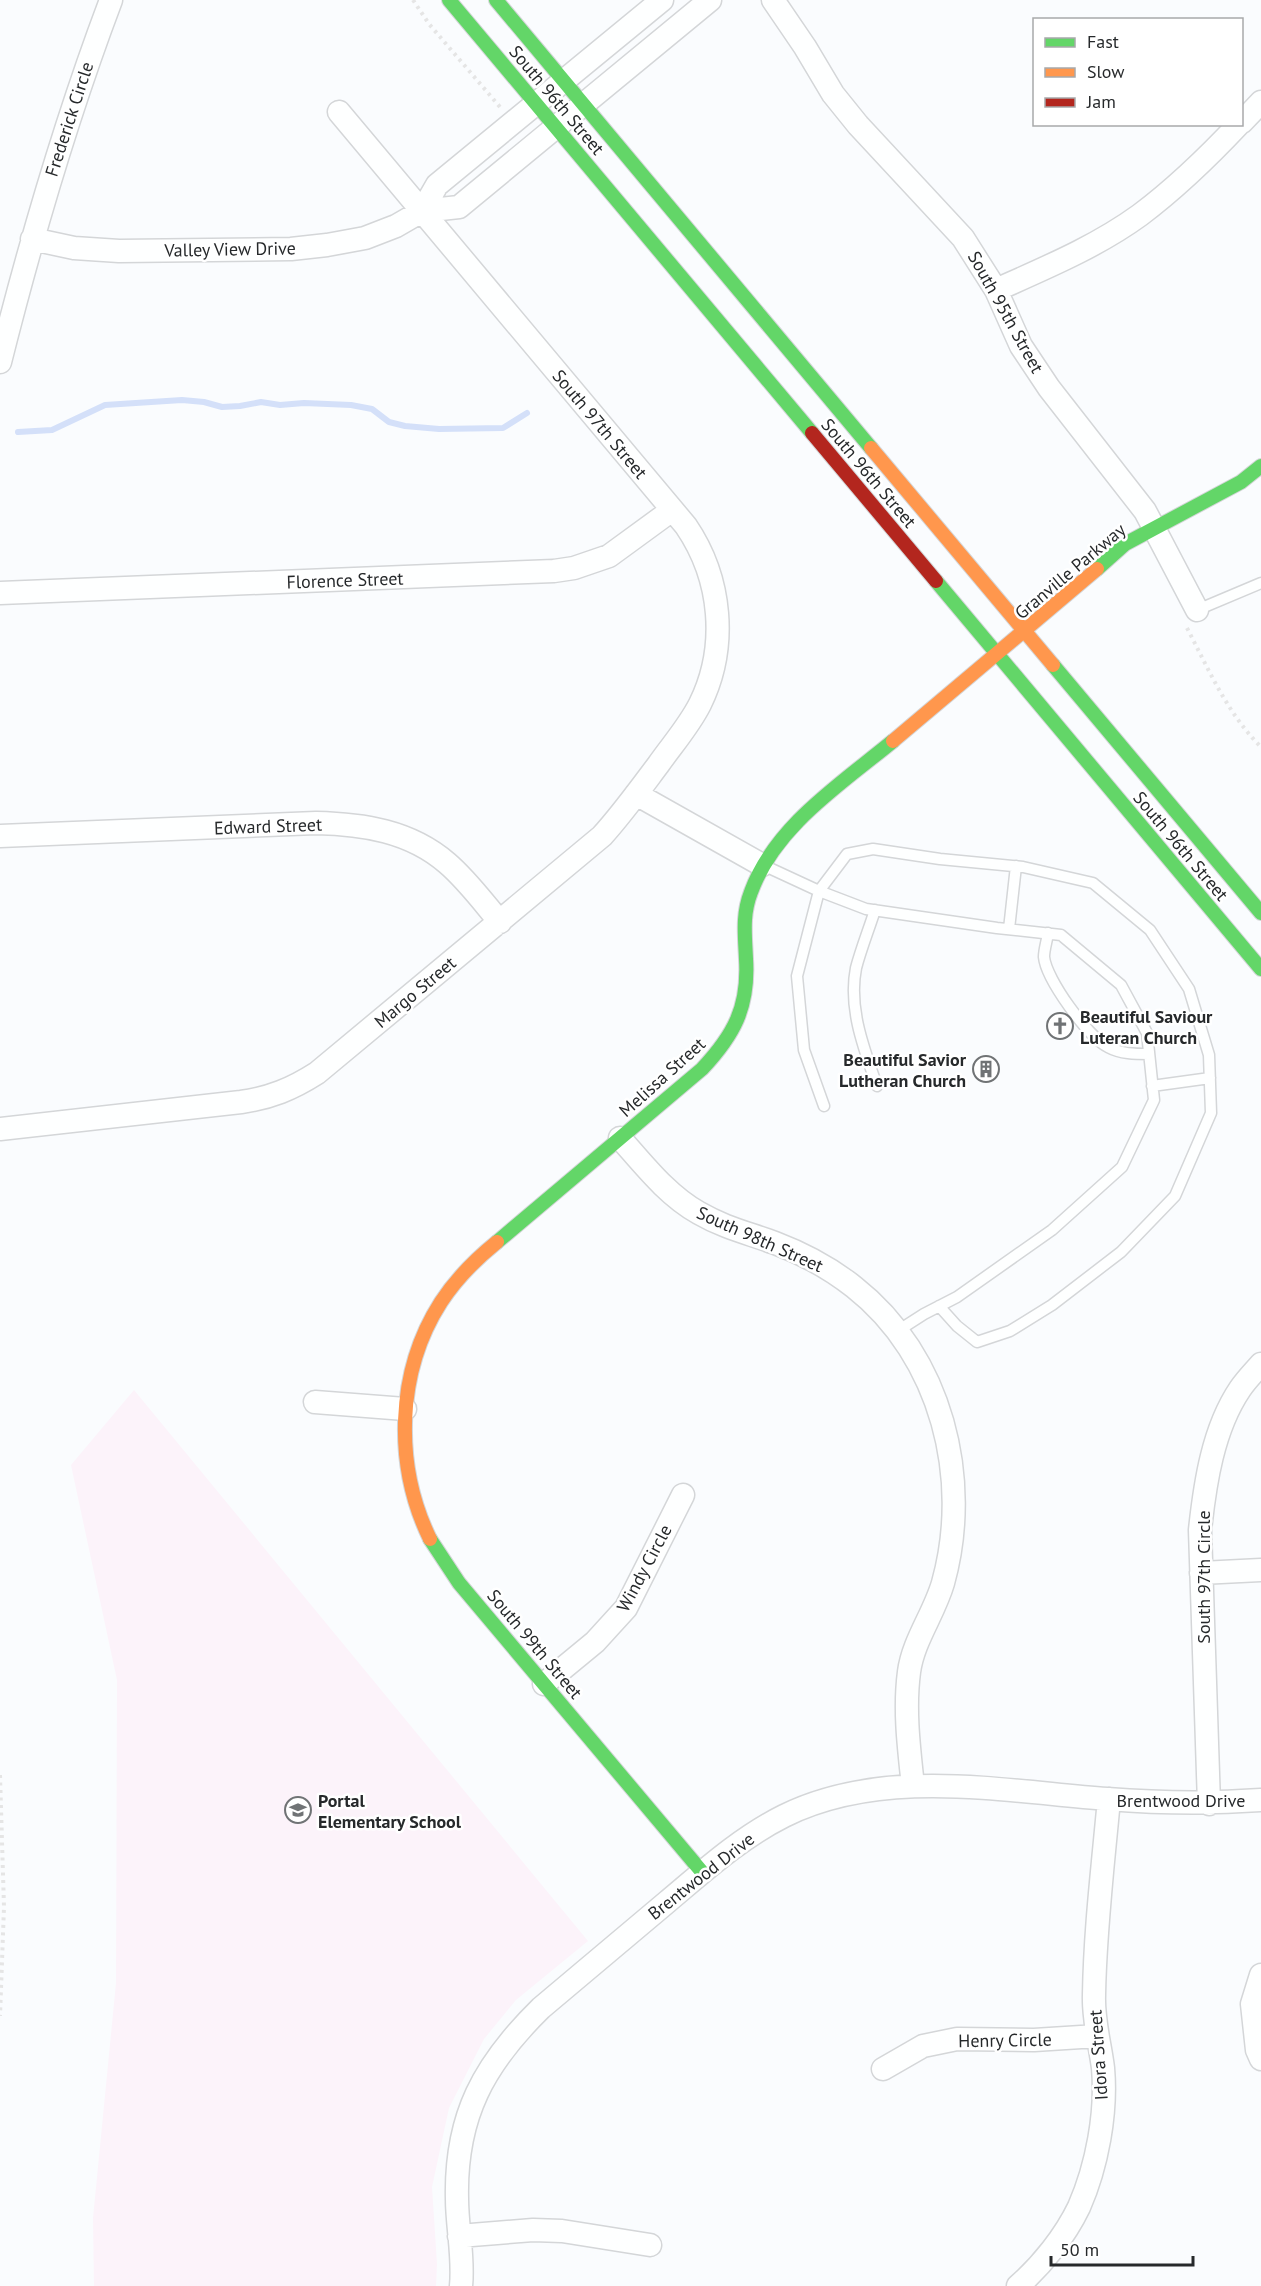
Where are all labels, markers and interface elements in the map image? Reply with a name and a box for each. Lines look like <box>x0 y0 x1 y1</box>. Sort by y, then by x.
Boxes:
legend <box>1033 18 1243 126</box>
text: Fast <box>1087 30 1119 53</box>
street label: South 96th Street <box>504 41 610 159</box>
street label: Frederick Circle <box>40 59 98 179</box>
text: Slow <box>1087 60 1125 83</box>
text: Jam <box>1086 90 1116 113</box>
street label: Valley View Drive <box>163 236 296 262</box>
street label: South 95th Street <box>963 247 1049 377</box>
street label: South 97th Street <box>548 365 652 483</box>
street label: South 96th Street <box>816 414 922 532</box>
street label: Granville Parkway <box>1010 518 1131 624</box>
street label: Florence Street <box>286 566 404 594</box>
street label: South 96th Street <box>1128 787 1234 905</box>
street label: Edward Street <box>214 813 322 839</box>
street label: Margo Street <box>370 951 460 1033</box>
place label: Beautiful Saviour Luteran Church <box>1080 1005 1213 1049</box>
church icon: Beautiful Saviour Luteran Church <box>1045 1011 1075 1041</box>
street label: Melissa Street <box>614 1032 710 1122</box>
place label: Beautiful Savior Lutheran Church <box>839 1048 967 1092</box>
building icon: Beautiful Savior Lutheran Church <box>971 1054 1001 1084</box>
street label: South 98th Street <box>693 1201 827 1277</box>
street label: South 97th Circle <box>1192 1510 1215 1644</box>
street label: Windy Circle <box>611 1520 677 1616</box>
street label: South 99th Street <box>482 1585 588 1703</box>
place label: Portal Elementary School <box>318 1789 462 1833</box>
street label: Brentwood Drive <box>1117 1789 1245 1812</box>
school or university icon: Portal Elementary School <box>283 1795 313 1825</box>
street label: Brentwood Drive <box>643 1827 759 1925</box>
street label: Idora Street <box>1083 2009 1113 2101</box>
street label: Henry Circle <box>958 2028 1052 2052</box>
scale bar <box>1051 2229 1194 2267</box>
text: 50 m <box>1060 2238 1099 2261</box>

